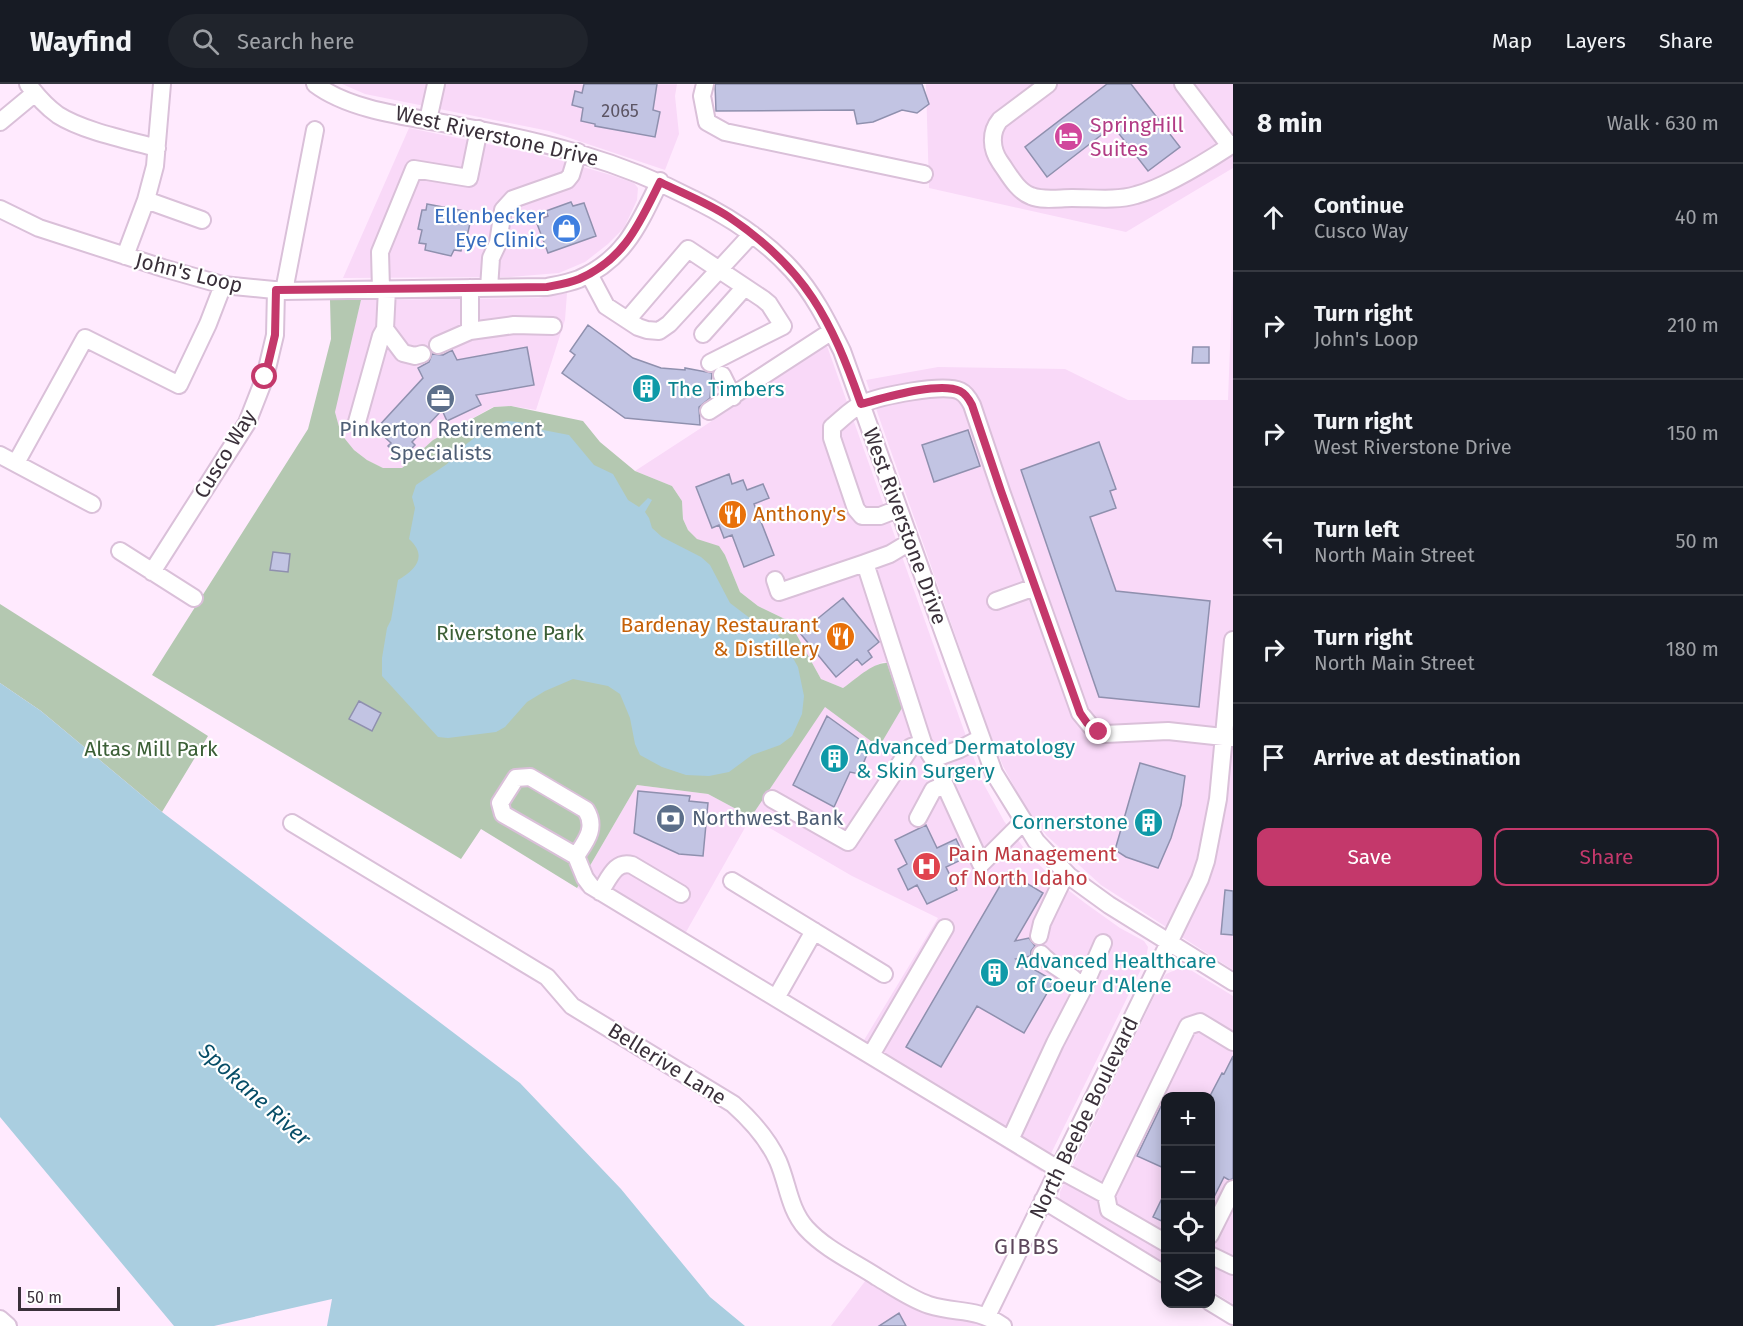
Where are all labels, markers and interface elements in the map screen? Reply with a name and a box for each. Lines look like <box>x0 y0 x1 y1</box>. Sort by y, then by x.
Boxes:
search box <box>168 14 588 68</box>
text: Wayfind <box>30 25 132 58</box>
icon: search <box>189 25 222 58</box>
text: Search here <box>237 28 355 55</box>
text: Map <box>1492 28 1532 54</box>
text: Layers <box>1565 28 1626 54</box>
text: Share <box>1659 28 1713 54</box>
street label: West Riverstone Drive <box>393 100 601 172</box>
house number: 2065 <box>601 100 639 122</box>
text: 8 min <box>1257 108 1323 139</box>
text: Walk · 630 m <box>1607 111 1719 135</box>
place label: SpringHill Suites <box>1090 112 1184 162</box>
hotel icon: SpringHill Suites <box>1053 121 1085 153</box>
text: Continue <box>1314 192 1404 219</box>
icon: ahead <box>1257 201 1290 234</box>
place label: Ellenbecker Eye Clinic <box>434 203 545 253</box>
text: 40 m <box>1675 205 1719 229</box>
shop icon: Ellenbecker Eye Clinic <box>550 212 582 244</box>
text: Cusco Way <box>1314 219 1408 243</box>
street label: John's Loop <box>133 247 245 299</box>
text: Turn right <box>1314 300 1413 327</box>
icon: right <box>1257 309 1290 342</box>
text: 210 m <box>1667 313 1719 337</box>
text: John's Loop <box>1314 327 1419 351</box>
route start <box>251 363 277 389</box>
building icon: The Timbers <box>631 373 663 405</box>
place label: The Timbers <box>668 376 785 402</box>
office icon: Pinkerton Retirement Specialists <box>425 382 457 414</box>
street label: Cusco Way <box>188 404 262 503</box>
text: Turn right <box>1314 408 1413 435</box>
place label: Pinkerton Retirement Specialists <box>339 416 543 466</box>
icon: right <box>1257 417 1290 450</box>
text: 150 m <box>1667 421 1719 445</box>
street label: West Riverstone Drive <box>857 424 953 628</box>
text: West Riverstone Drive <box>1314 435 1512 459</box>
restaurant icon: Anthony's <box>716 498 748 530</box>
place label: Anthony's <box>753 501 846 527</box>
text: Turn left <box>1314 516 1399 543</box>
icon: left <box>1257 525 1290 558</box>
text: 50 m <box>1675 529 1719 553</box>
text: North Main Street <box>1314 543 1475 567</box>
place label: Bardenay Restaurant & Distillery <box>621 612 820 662</box>
park label: Riverstone Park <box>436 620 584 646</box>
restaurant icon: Bardenay Restaurant & Distillery <box>824 621 856 653</box>
text: Turn right <box>1314 624 1413 651</box>
icon: right <box>1257 633 1290 666</box>
text: 180 m <box>1666 637 1719 661</box>
text: North Main Street <box>1314 651 1475 675</box>
route end <box>1085 718 1111 744</box>
place label: Advanced Dermatology & Skin Surgery <box>856 734 1076 784</box>
park label: Altas Mill Park <box>84 736 218 762</box>
icon: arrive <box>1257 741 1290 774</box>
building icon: Advanced Dermatology & Skin Surgery <box>819 743 851 775</box>
text: Arrive at destination <box>1314 744 1521 771</box>
bank icon: Northwest Bank <box>655 802 687 834</box>
place label: Northwest Bank <box>692 805 844 831</box>
building icon: Cornerstone <box>1133 806 1165 838</box>
place label: Cornerstone <box>1012 809 1128 835</box>
button: Save <box>1257 828 1482 886</box>
button: Share <box>1494 828 1719 886</box>
place label: Pain Management of North Idaho <box>948 841 1117 891</box>
hospital icon: Pain Management of North Idaho <box>911 850 943 882</box>
place label: Advanced Healthcare of Coeur d'Alene <box>1016 948 1216 998</box>
building icon: Advanced Healthcare of Coeur d'Alene <box>979 957 1011 989</box>
street label: North Beebe Boulevard <box>1024 1013 1144 1223</box>
street label: Bellerive Lane <box>603 1017 731 1111</box>
water label: Spokane River <box>192 1036 317 1152</box>
map controls <box>1161 1092 1215 1308</box>
button: + <box>1161 1092 1215 1146</box>
button: − <box>1161 1146 1215 1200</box>
button: locate <box>1161 1200 1215 1254</box>
district label: GIBBS <box>994 1233 1060 1260</box>
button: layers <box>1161 1254 1215 1308</box>
scale bar <box>18 1284 120 1312</box>
text: 50 m <box>27 1288 62 1307</box>

